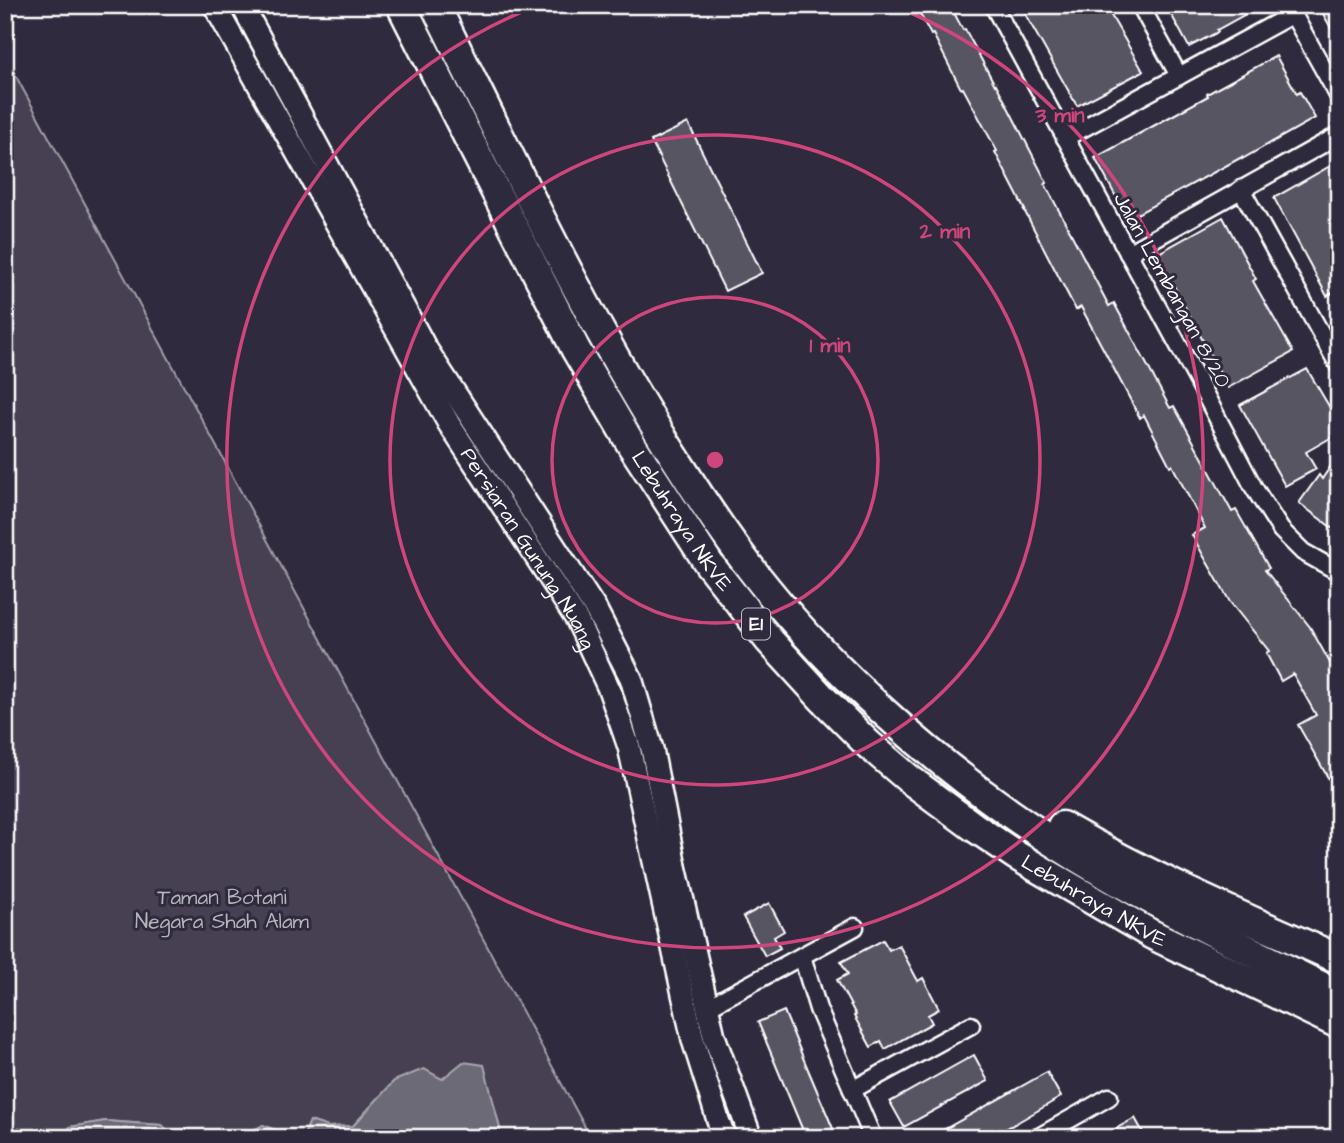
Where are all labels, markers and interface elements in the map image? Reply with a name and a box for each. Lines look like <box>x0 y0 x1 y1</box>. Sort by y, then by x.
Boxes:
text: 3 min <box>1034 101 1085 130</box>
street label: Jalan Lembangan 8/20 <box>1105 187 1238 394</box>
text: 2 min <box>919 217 971 246</box>
text: 1 min <box>809 331 851 360</box>
street label: Persiaran Gunung Nuang <box>454 442 603 655</box>
street label: Lebuhraya NKVE <box>625 445 740 598</box>
centre of rings <box>703 448 727 472</box>
road number: E1 <box>742 608 770 639</box>
street label: Lebuhraya NKVE <box>1016 847 1172 954</box>
park label: Taman Botani Negara Shah Alam <box>135 883 310 938</box>

